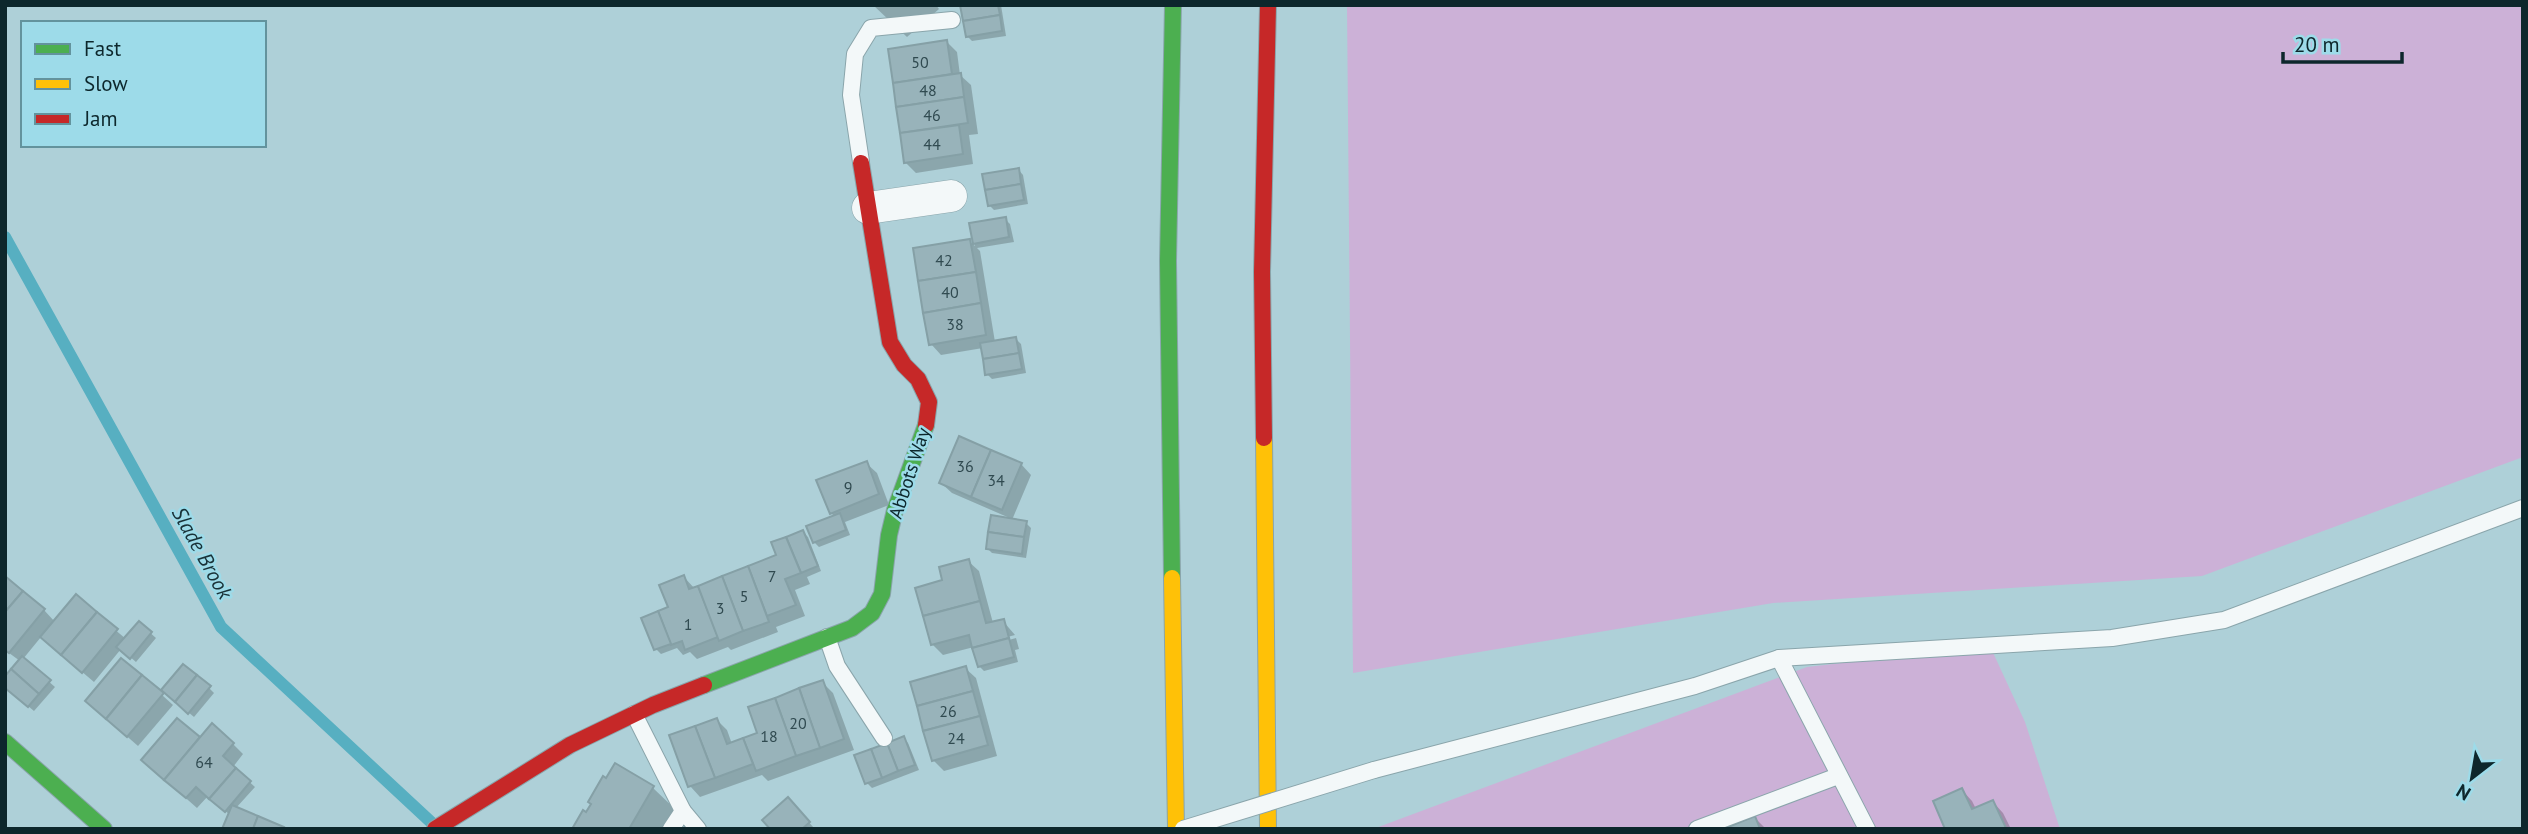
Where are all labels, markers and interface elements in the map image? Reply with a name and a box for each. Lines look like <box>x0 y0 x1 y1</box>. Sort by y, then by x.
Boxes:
legend <box>21 21 266 147</box>
scale bar <box>2283 21 2402 65</box>
text: 20 m <box>2294 31 2340 58</box>
text: Fast <box>84 35 121 62</box>
house number: 50 <box>911 52 929 72</box>
text: Slow <box>84 70 128 97</box>
house number: 48 <box>919 80 937 100</box>
text: Jam <box>83 105 118 132</box>
house number: 46 <box>923 105 941 125</box>
house number: 44 <box>923 134 941 154</box>
house number: 42 <box>935 250 953 270</box>
house number: 40 <box>941 282 959 302</box>
house number: 38 <box>946 314 964 334</box>
street label: Abbots Way <box>883 424 935 522</box>
house number: 36 <box>956 456 974 476</box>
house number: 34 <box>987 470 1005 490</box>
house number: 9 <box>844 477 852 497</box>
water label: Slade Brook <box>166 502 240 605</box>
house number: 7 <box>768 566 776 586</box>
house number: 5 <box>740 586 748 606</box>
house number: 3 <box>716 598 724 618</box>
house number: 1 <box>684 614 692 634</box>
house number: 26 <box>939 701 957 721</box>
house number: 20 <box>789 713 807 733</box>
house number: 18 <box>760 726 778 746</box>
house number: 24 <box>947 728 965 748</box>
north arrow <box>2437 743 2507 813</box>
house number: 64 <box>195 752 213 772</box>
text: N <box>2452 779 2475 806</box>

